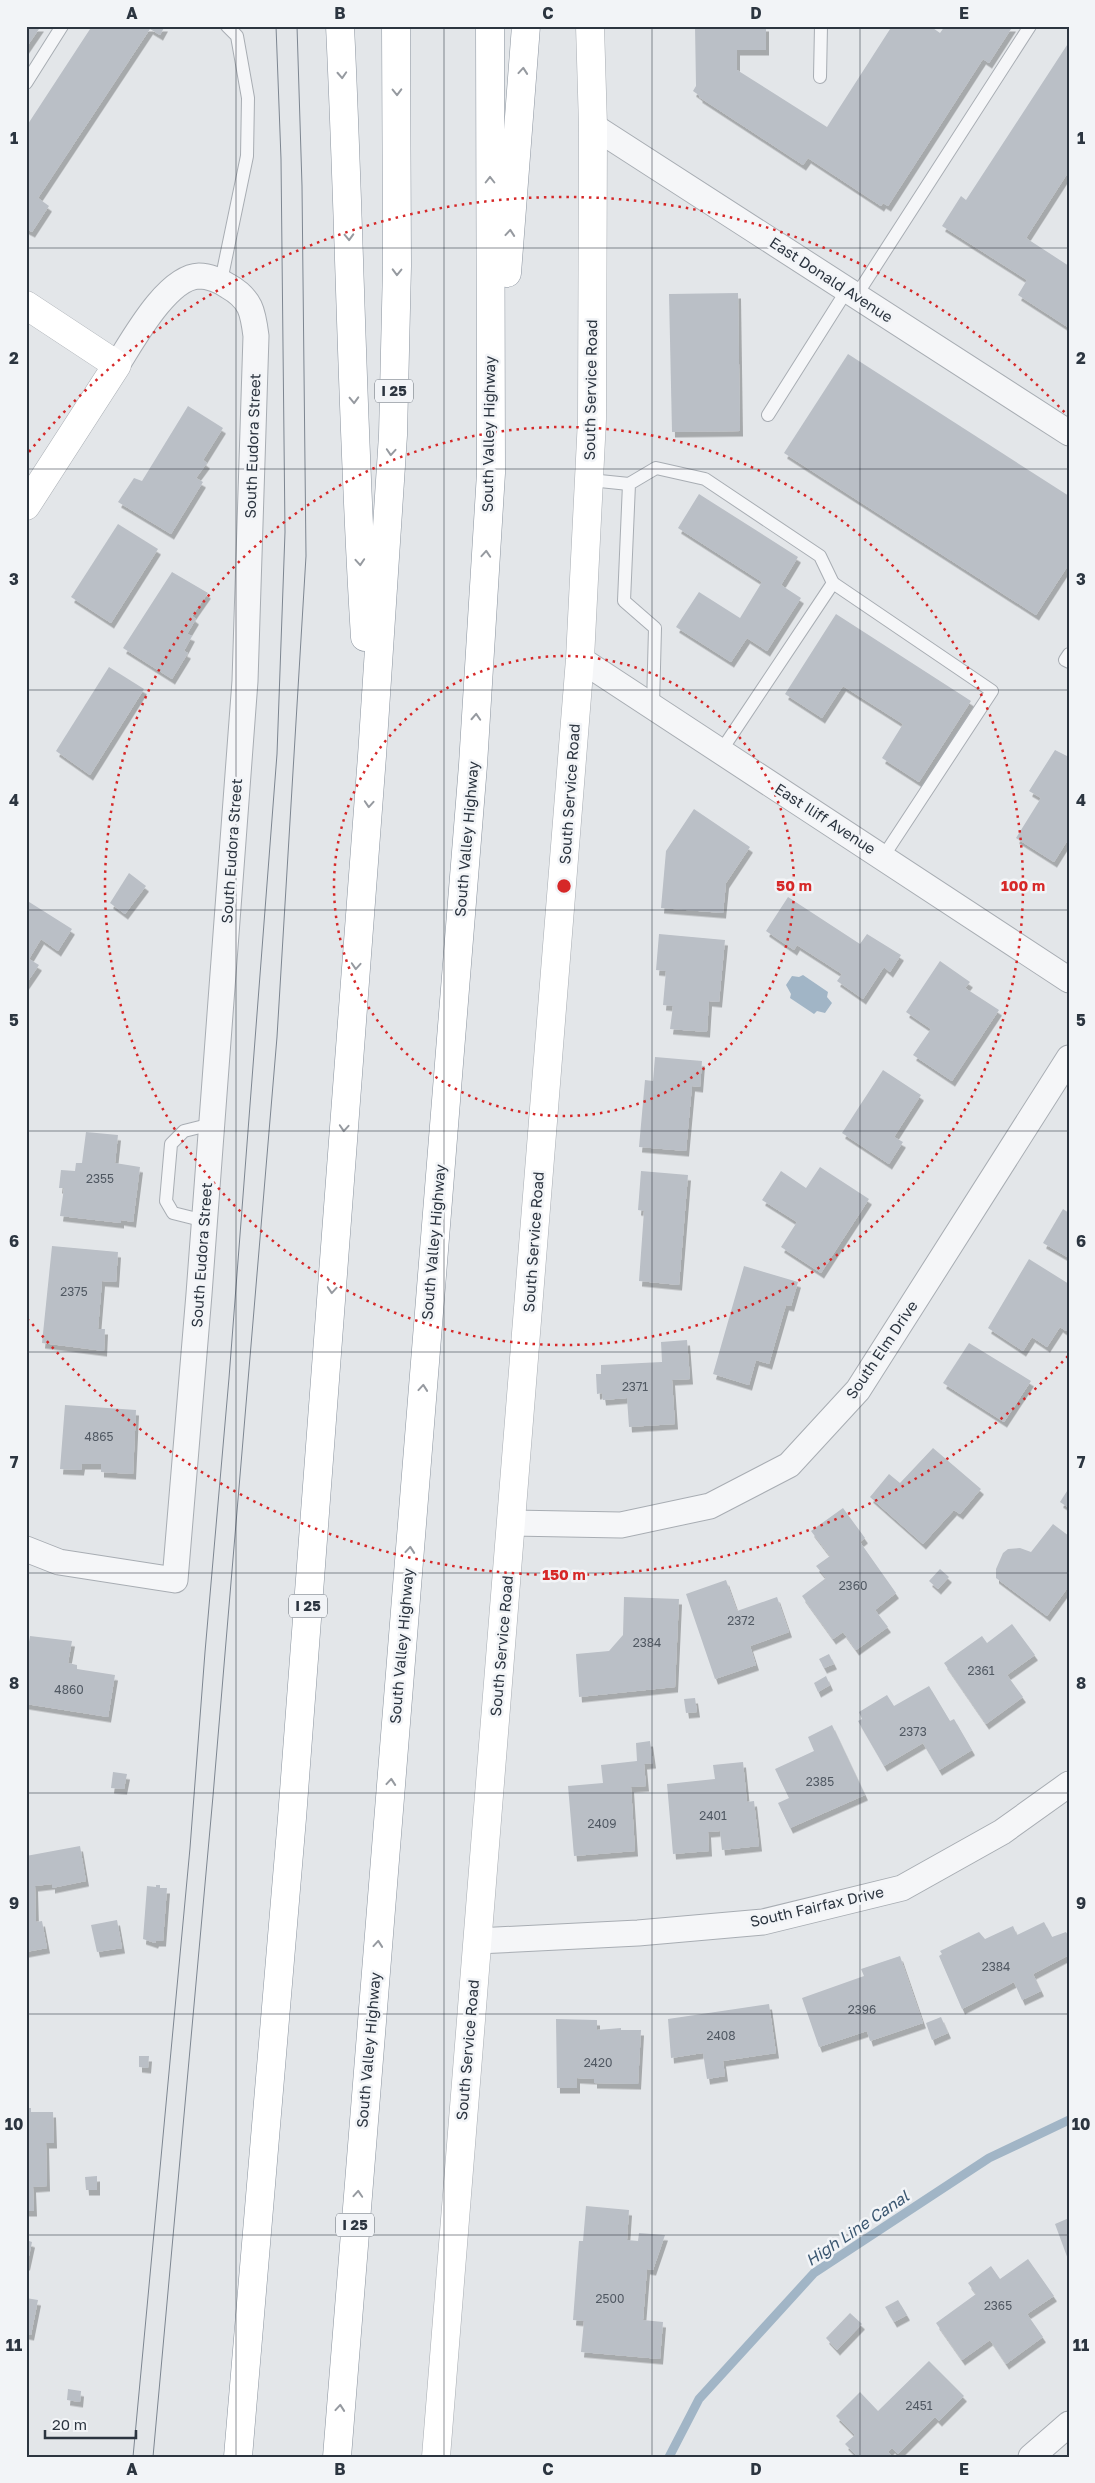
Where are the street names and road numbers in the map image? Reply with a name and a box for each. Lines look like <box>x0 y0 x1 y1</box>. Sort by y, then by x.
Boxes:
street label: East Donald Avenue <box>767 233 897 326</box>
street label: South Service Road <box>580 319 600 461</box>
street label: South Valley Highway <box>478 355 498 512</box>
street label: South Eudora Street <box>240 373 264 519</box>
road number: I 25 <box>375 380 413 402</box>
street label: South Service Road <box>555 723 583 865</box>
street label: South Valley Highway <box>450 760 482 918</box>
street label: South Eudora Street <box>217 778 245 924</box>
street label: East Iliff Avenue <box>772 779 880 858</box>
street label: South Valley Highway <box>417 1163 449 1321</box>
street label: South Service Road <box>519 1171 547 1313</box>
street label: South Eudora Street <box>187 1182 215 1328</box>
street label: South Elm Drive <box>842 1297 921 1402</box>
street label: South Valley Highway <box>385 1567 417 1725</box>
street label: South Service Road <box>486 1575 516 1717</box>
road number: I 25 <box>289 1594 327 1618</box>
street label: South Fairfax Drive <box>748 1882 886 1930</box>
street label: South Valley Highway <box>352 1971 384 2129</box>
street label: South Service Road <box>452 1979 482 2121</box>
road number: I 25 <box>336 2214 374 2236</box>

